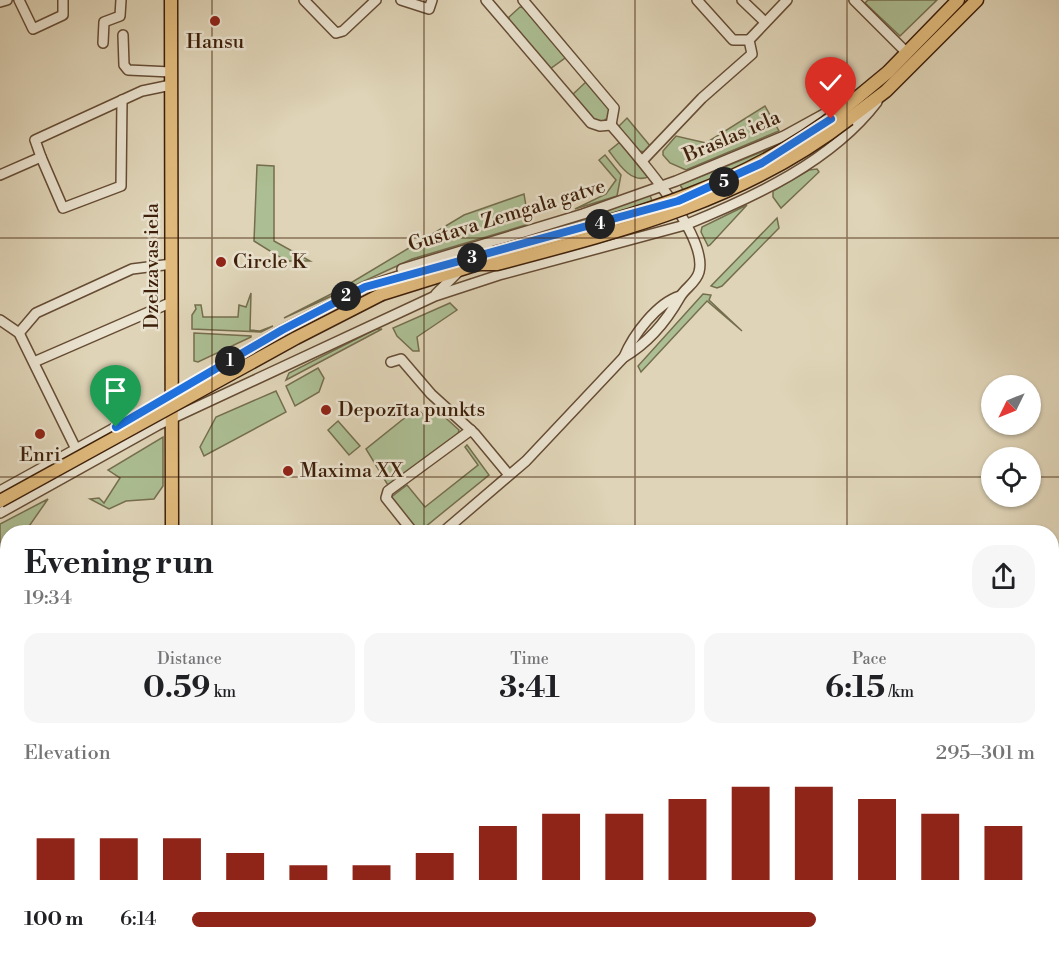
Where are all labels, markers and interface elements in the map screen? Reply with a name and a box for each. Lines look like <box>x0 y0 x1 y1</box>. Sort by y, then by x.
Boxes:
marker: Hansu <box>208 14 222 28</box>
place label: Hansu <box>186 30 245 55</box>
pin <box>805 57 856 119</box>
icon: check <box>814 66 847 99</box>
street label: Braslas iela <box>679 105 785 169</box>
pin: 5 <box>709 167 739 197</box>
text: 5 <box>719 172 729 192</box>
street label: Gustava Zemgala gatve <box>405 174 609 258</box>
street label: Dzelzavas iela <box>140 202 165 329</box>
pin: 4 <box>585 209 615 239</box>
text: 4 <box>595 214 605 234</box>
pin: 3 <box>457 243 487 273</box>
text: 3 <box>467 248 477 268</box>
place label: Circle K <box>233 250 308 275</box>
marker: Circle K <box>214 255 228 269</box>
pin: 2 <box>331 281 361 311</box>
text: 2 <box>341 286 351 306</box>
pin: 1 <box>215 346 245 376</box>
text: 1 <box>226 351 234 371</box>
pin <box>90 365 141 427</box>
icon: arrive <box>99 374 132 407</box>
north arrow <box>981 375 1041 435</box>
map controls <box>981 375 1041 507</box>
place label: Depozīta punkts <box>338 398 485 423</box>
marker: Depozīta punkts <box>319 403 333 417</box>
marker: Enri <box>33 427 47 441</box>
place label: Enri <box>19 443 61 468</box>
button: locate <box>981 447 1041 507</box>
place label: Maxima XX <box>300 459 404 484</box>
marker: Maxima XX <box>281 464 295 478</box>
text: Evening run <box>24 543 213 584</box>
button: share <box>972 545 1035 608</box>
text: 19:34 <box>24 586 72 611</box>
text: Distance <box>157 649 222 669</box>
text: Time <box>510 649 549 669</box>
text: Pace <box>852 649 887 669</box>
text: 0.59 <box>143 669 210 707</box>
text: 3:41 <box>499 669 560 707</box>
text: 6:15 <box>825 669 885 707</box>
text: km <box>210 682 236 702</box>
text: /km <box>885 682 914 702</box>
text: Elevation <box>24 741 111 766</box>
text: 295–301 m <box>936 741 1035 766</box>
text: 100 m <box>24 907 83 932</box>
text: 6:14 <box>120 907 156 932</box>

